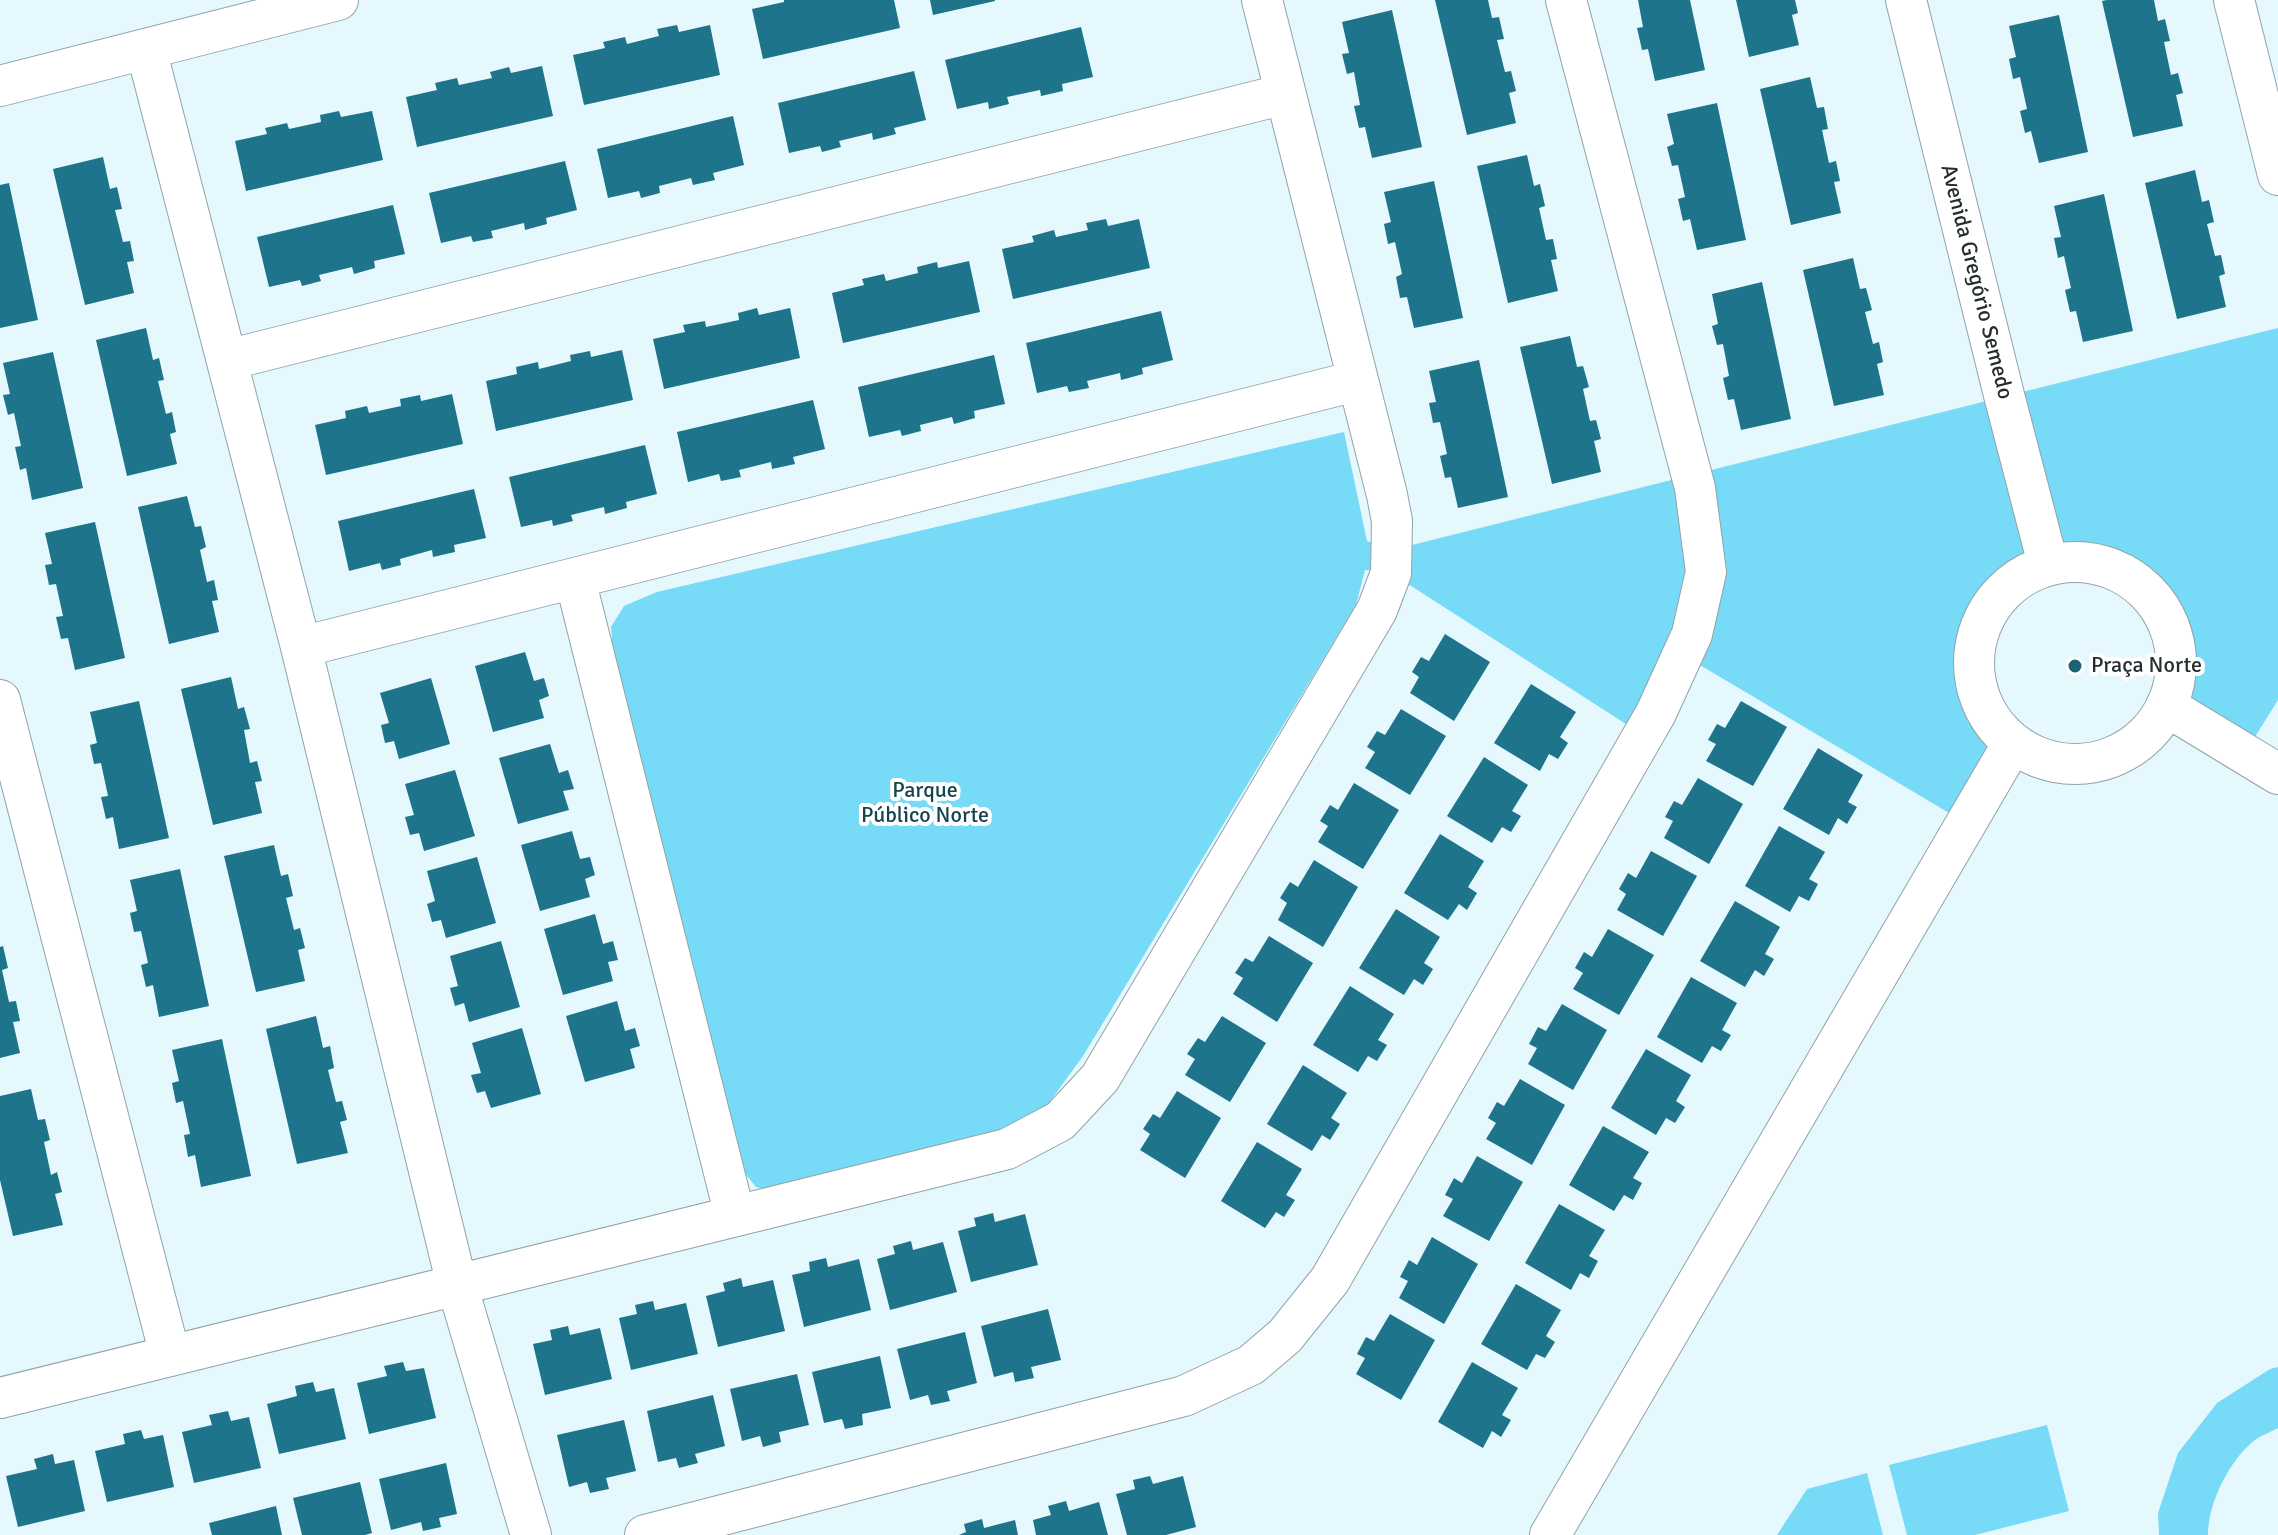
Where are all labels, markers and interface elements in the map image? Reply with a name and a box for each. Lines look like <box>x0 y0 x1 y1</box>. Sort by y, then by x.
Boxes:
street label: Avenida Gregório Semedo <box>1934 162 2018 402</box>
place label: Praça Norte <box>2091 653 2202 679</box>
marker: Praça Norte <box>2066 657 2084 675</box>
park label: Parque Público Norte <box>861 778 989 830</box>

